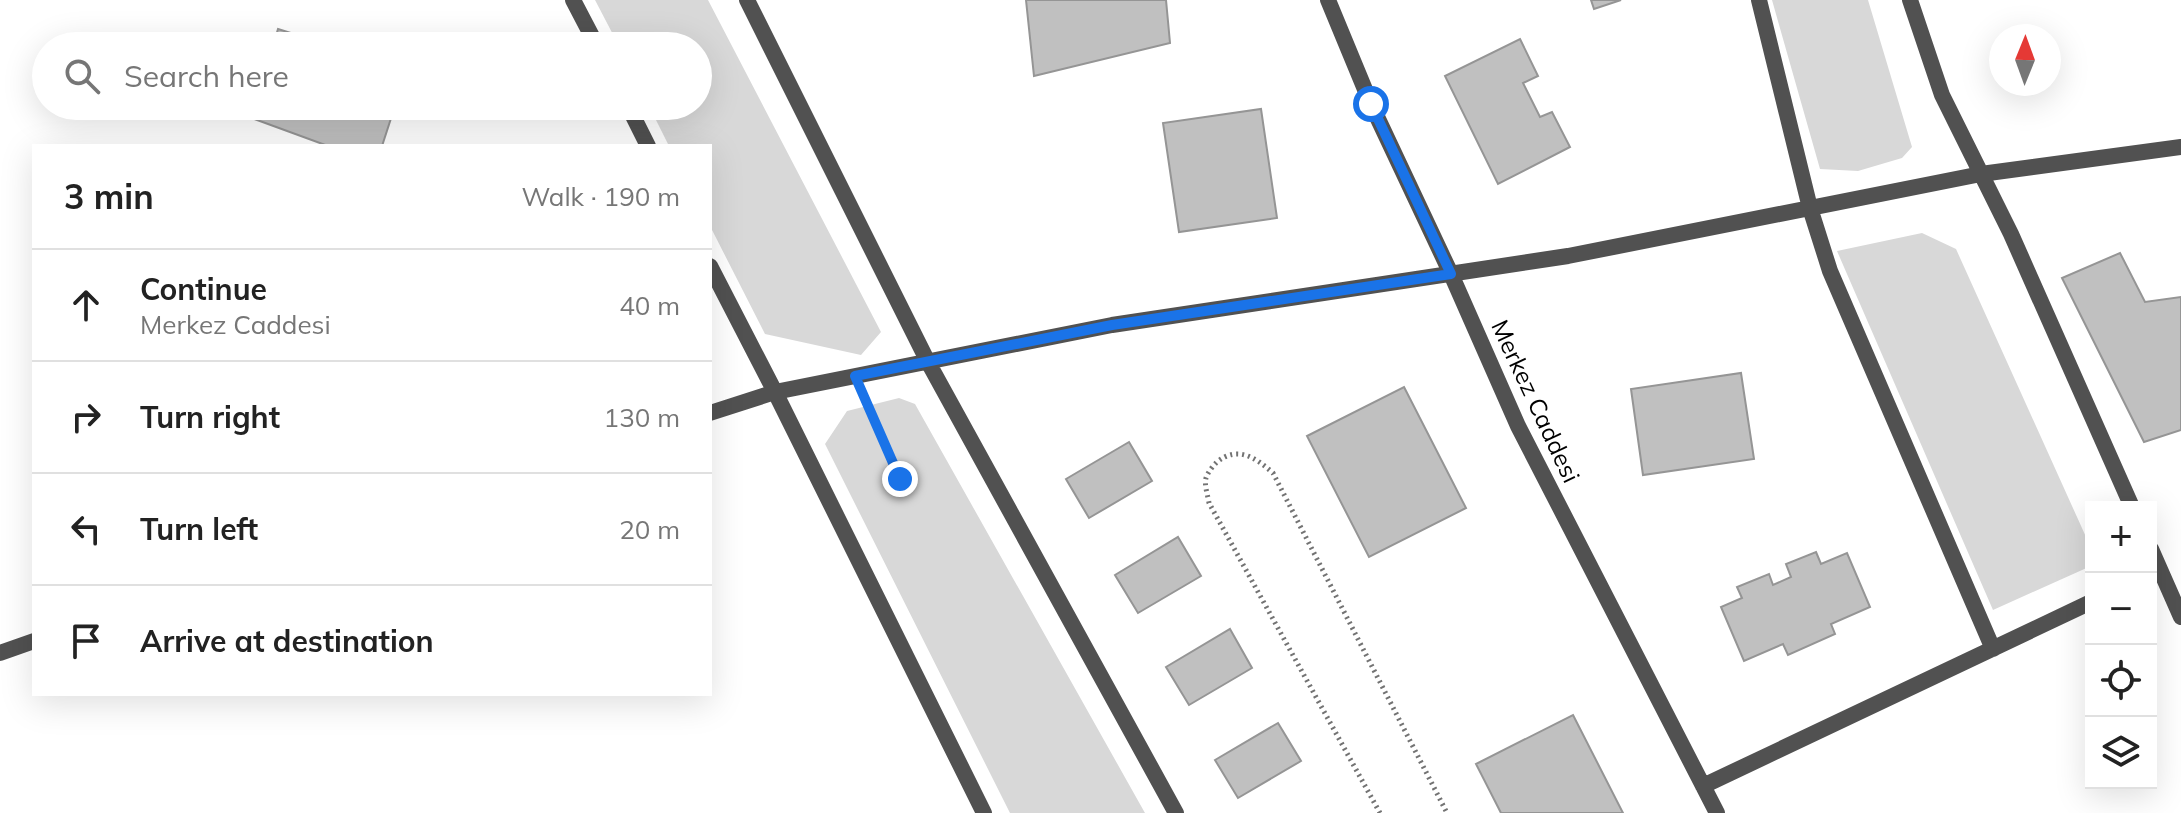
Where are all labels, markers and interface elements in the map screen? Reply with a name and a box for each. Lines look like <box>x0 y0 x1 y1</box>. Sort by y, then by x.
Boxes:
north arrow <box>1989 24 2061 96</box>
search box <box>32 32 712 120</box>
icon: search <box>60 54 104 98</box>
text: Search here <box>124 57 289 95</box>
route start <box>1353 86 1389 122</box>
text: 3 min <box>64 175 154 218</box>
text: Walk · 190 m <box>521 180 680 213</box>
text: Continue <box>140 270 267 308</box>
icon: ahead <box>64 283 108 327</box>
text: 40 m <box>619 289 680 322</box>
text: Merkez Caddesi <box>140 308 331 341</box>
street label: Merkez Caddesi <box>1485 315 1587 487</box>
icon: right <box>64 395 108 439</box>
text: Turn right <box>140 398 280 436</box>
text: 130 m <box>604 401 680 434</box>
route end <box>882 461 918 497</box>
map controls <box>2085 501 2157 789</box>
button: + <box>2085 501 2157 573</box>
icon: left <box>64 507 108 551</box>
text: Turn left <box>140 510 258 548</box>
text: 20 m <box>619 513 680 546</box>
button: − <box>2085 573 2157 645</box>
icon: arrive <box>64 619 108 663</box>
text: Arrive at destination <box>140 622 434 660</box>
button: locate <box>2085 645 2157 717</box>
button: layers <box>2085 717 2157 789</box>

